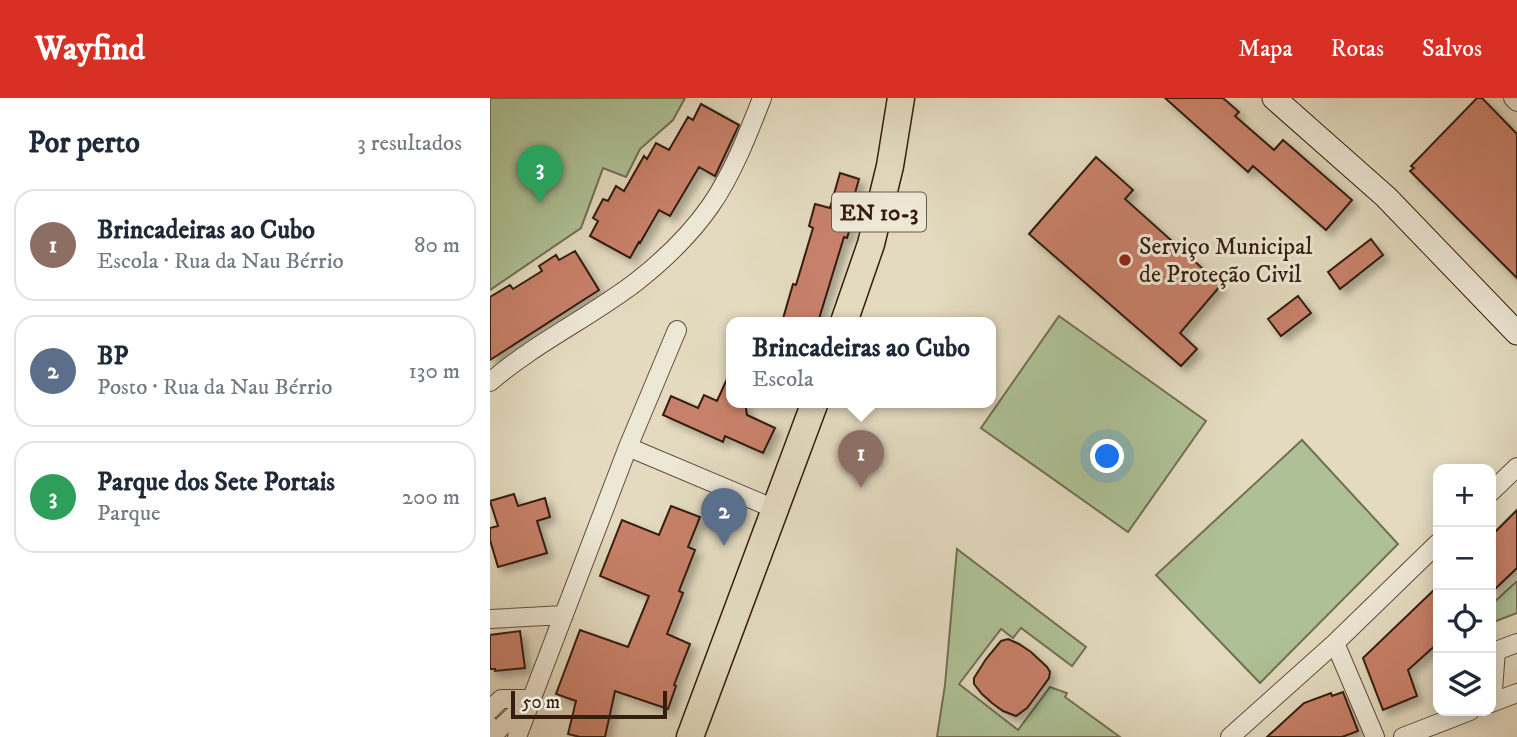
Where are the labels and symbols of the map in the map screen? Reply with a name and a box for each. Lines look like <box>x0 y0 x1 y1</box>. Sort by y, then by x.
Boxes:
pin: 3 <box>517 145 563 203</box>
road number: EN 10-3 <box>832 192 926 232</box>
place label: Serviço Municipal de Proteção Civil <box>1139 232 1313 290</box>
marker: Serviço Municipal de Proteção Civil <box>1117 252 1133 268</box>
pin: 1 <box>838 430 884 488</box>
your location <box>1090 439 1124 473</box>
pin: 2 <box>701 488 747 546</box>
scale bar <box>511 688 667 720</box>

